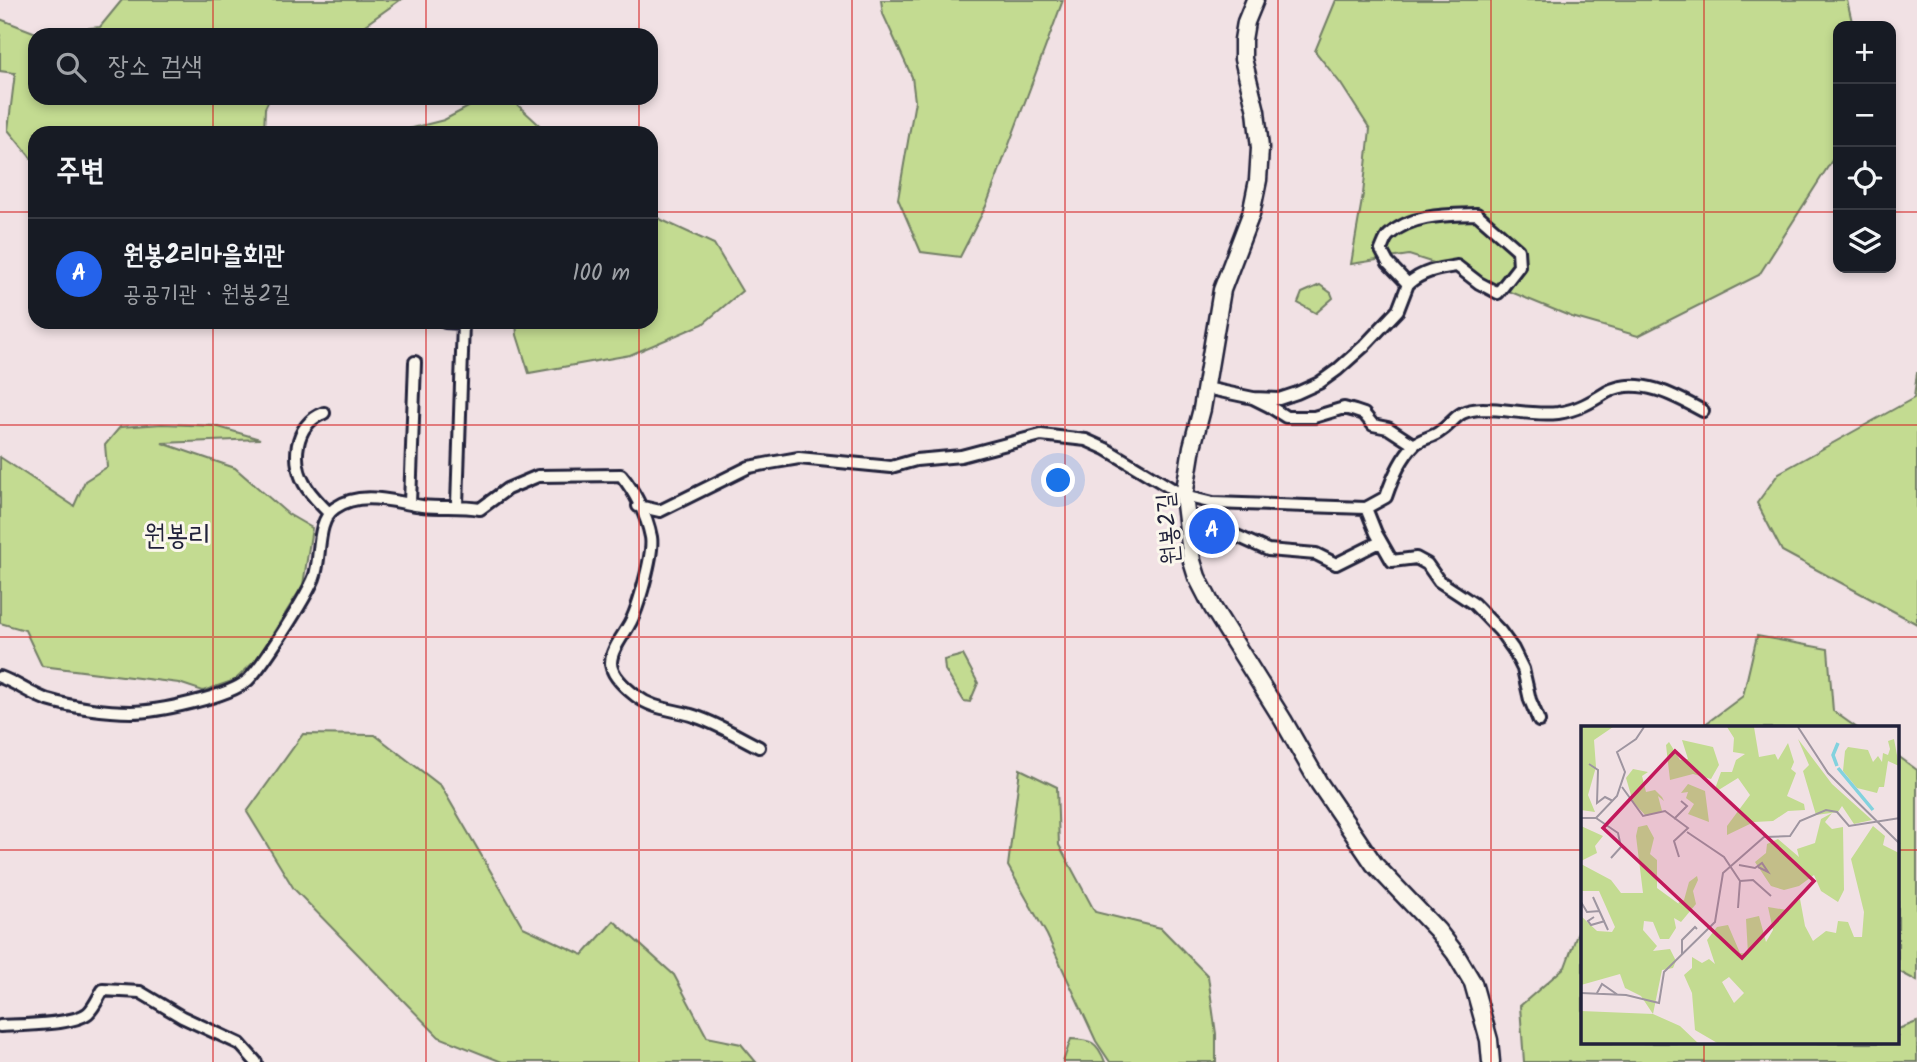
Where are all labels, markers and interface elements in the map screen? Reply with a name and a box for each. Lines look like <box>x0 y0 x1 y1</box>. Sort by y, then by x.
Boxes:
map controls <box>1833 21 1896 273</box>
button: + <box>1833 21 1896 84</box>
search box <box>28 28 658 105</box>
text: 장소 검색 <box>108 46 202 88</box>
icon: search <box>52 48 90 86</box>
button: − <box>1833 84 1896 147</box>
button: locate <box>1833 147 1896 210</box>
text: 주변 <box>56 148 104 196</box>
button: layers <box>1833 210 1896 273</box>
text: 원봉2리마을회관 <box>123 235 285 277</box>
text: A <box>72 256 86 292</box>
text: 100 m <box>572 256 630 292</box>
text: 공공기관 · 원봉2길 <box>123 277 290 313</box>
your location <box>1041 463 1075 497</box>
street label: 원봉2길 <box>1146 491 1192 567</box>
pin: A <box>1189 505 1235 557</box>
district label: 원봉리 <box>143 514 211 559</box>
inset map <box>1581 726 1899 1044</box>

